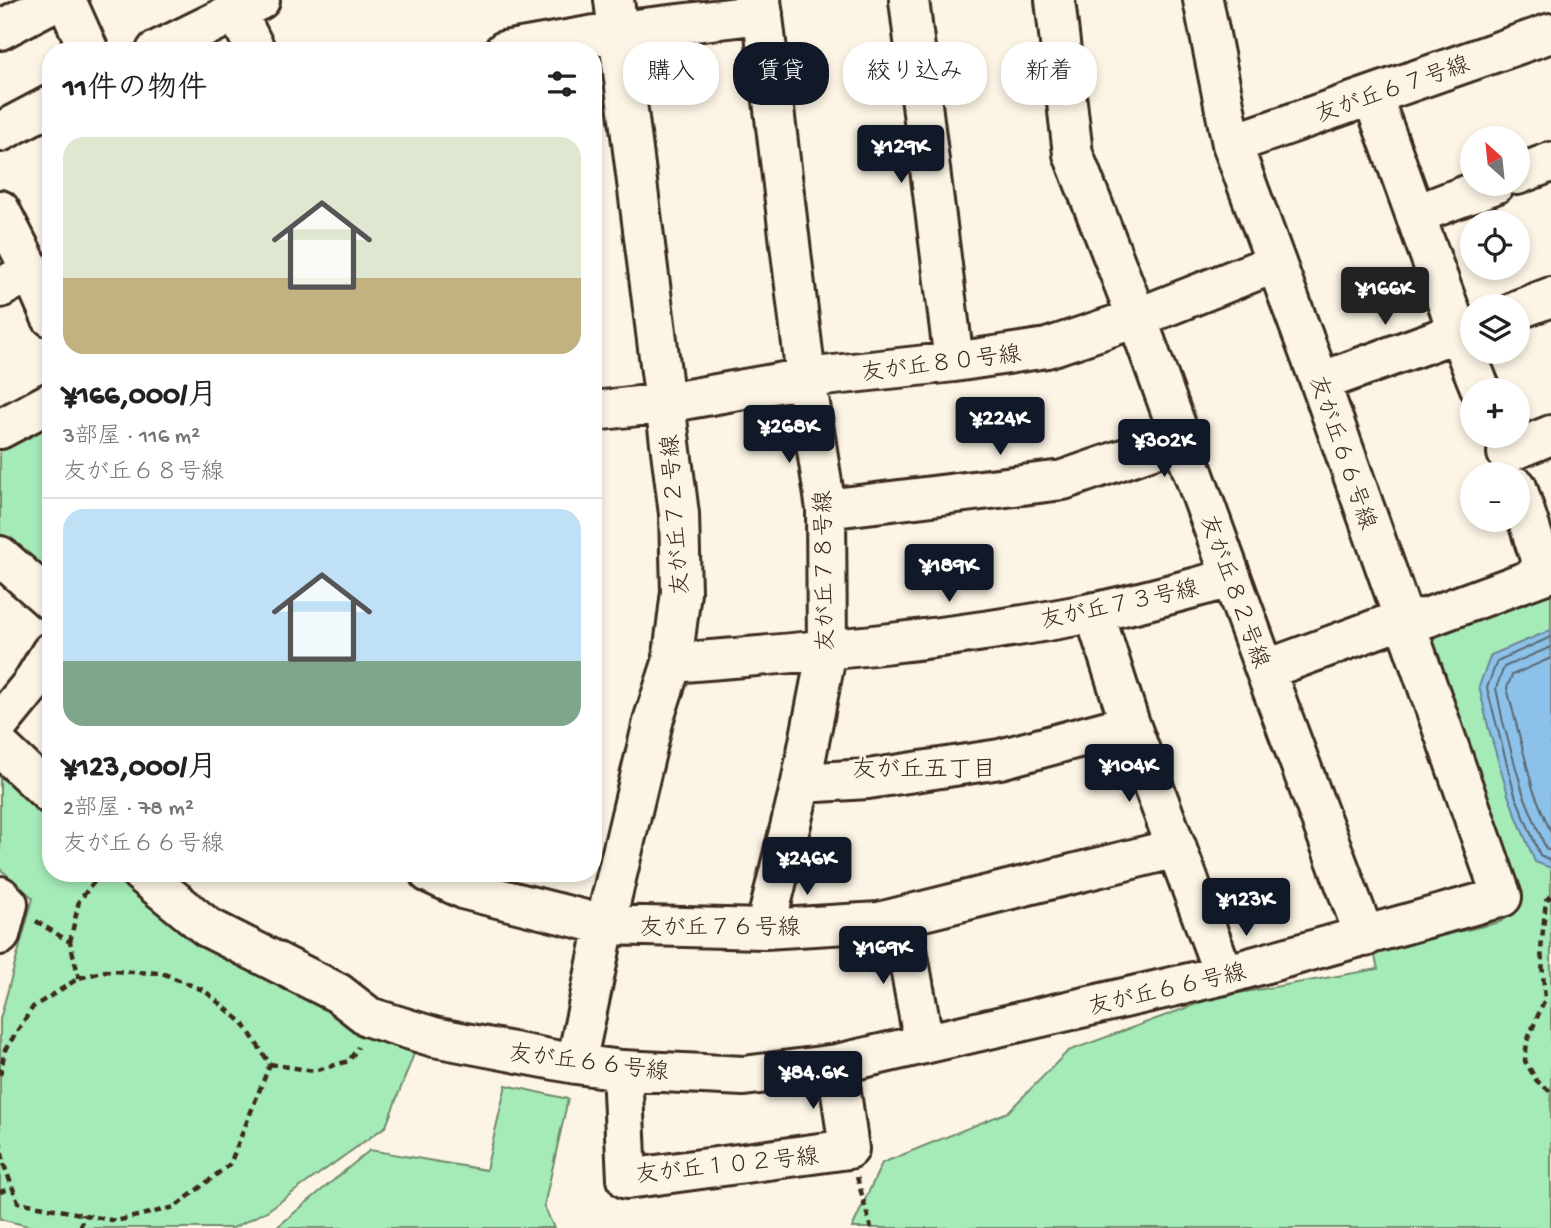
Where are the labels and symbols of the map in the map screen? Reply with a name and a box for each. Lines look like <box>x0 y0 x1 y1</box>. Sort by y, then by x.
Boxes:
street label: 友が丘６７号線 <box>1312 51 1474 130</box>
pin: ¥129K <box>852 125 950 185</box>
north arrow <box>1460 126 1530 196</box>
pin: ¥166K <box>1336 268 1434 327</box>
street label: 友が丘８０号線 <box>860 341 1023 389</box>
street label: 友が丘６６号線 <box>1302 372 1381 534</box>
pin: ¥224K <box>951 398 1049 457</box>
pin: ¥268K <box>740 406 838 465</box>
pin: ¥302K <box>1115 420 1213 479</box>
street label: 友が丘７２号線 <box>657 434 697 596</box>
street label: 友が丘７８号線 <box>811 490 841 652</box>
street label: 友が丘８２号線 <box>1192 512 1274 672</box>
pin: ¥189K <box>900 544 998 604</box>
street label: 友が丘７３号線 <box>1038 576 1201 636</box>
pin: ¥104K <box>1080 744 1178 804</box>
district label: 友が丘五丁目 <box>852 756 996 786</box>
pin: ¥246K <box>758 838 856 897</box>
pin: ¥123K <box>1197 878 1295 938</box>
street label: 友が丘７６号線 <box>640 915 801 943</box>
pin: ¥169K <box>834 926 932 986</box>
street label: 友が丘６６号線 <box>1086 959 1249 1023</box>
street label: 友が丘６６号線 <box>507 1040 670 1088</box>
pin: ¥84.6K <box>756 1052 870 1111</box>
street label: 友が丘１０２号線 <box>634 1143 820 1191</box>

